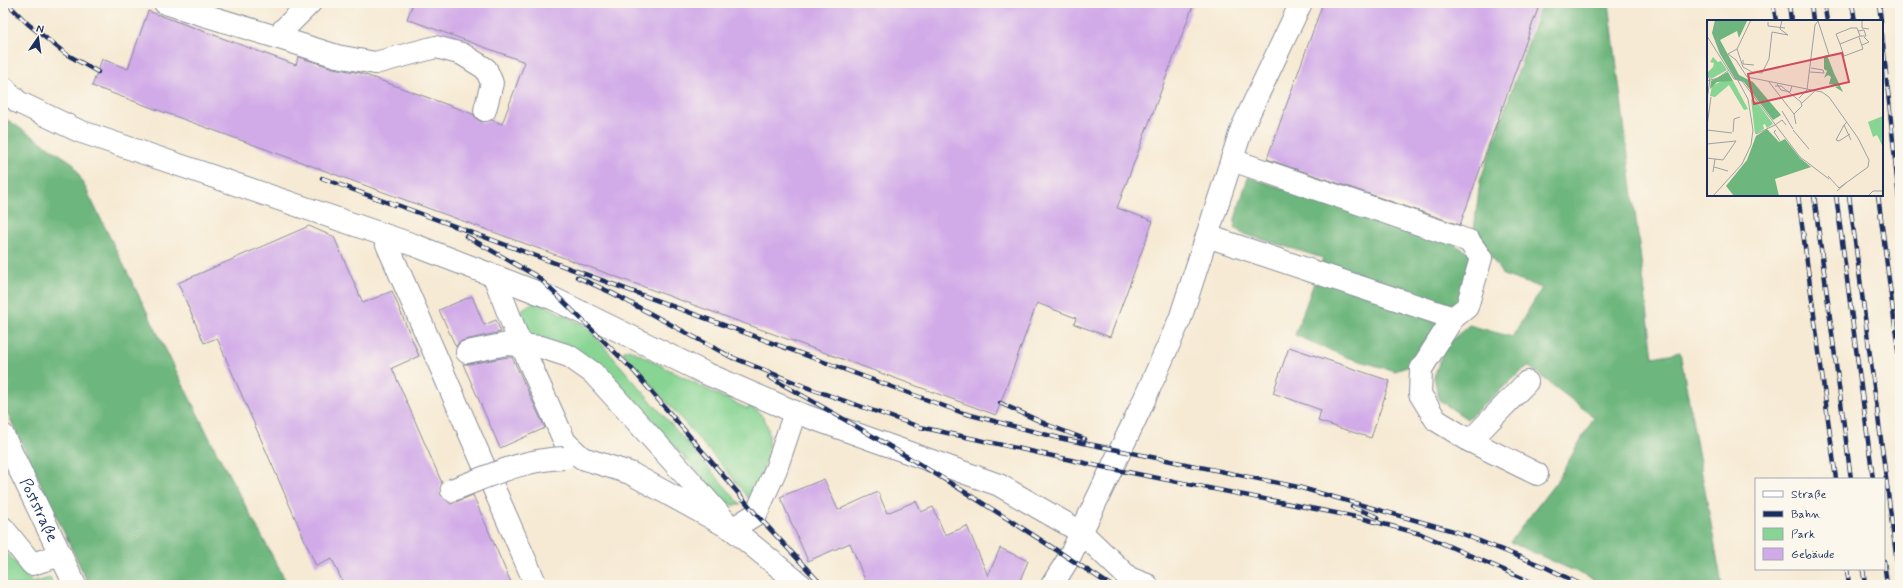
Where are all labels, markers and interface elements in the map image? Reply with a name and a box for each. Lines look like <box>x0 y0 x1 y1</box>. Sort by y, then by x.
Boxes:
north arrow <box>18 18 58 58</box>
inset map <box>1707 20 1883 196</box>
text: N <box>35 22 45 37</box>
street label: Poststraße <box>15 475 63 545</box>
legend <box>1755 478 1885 570</box>
text: Straße <box>1791 487 1826 503</box>
text: Bahn <box>1791 507 1821 523</box>
text: Park <box>1791 527 1815 543</box>
text: Gebäude <box>1791 547 1834 563</box>

